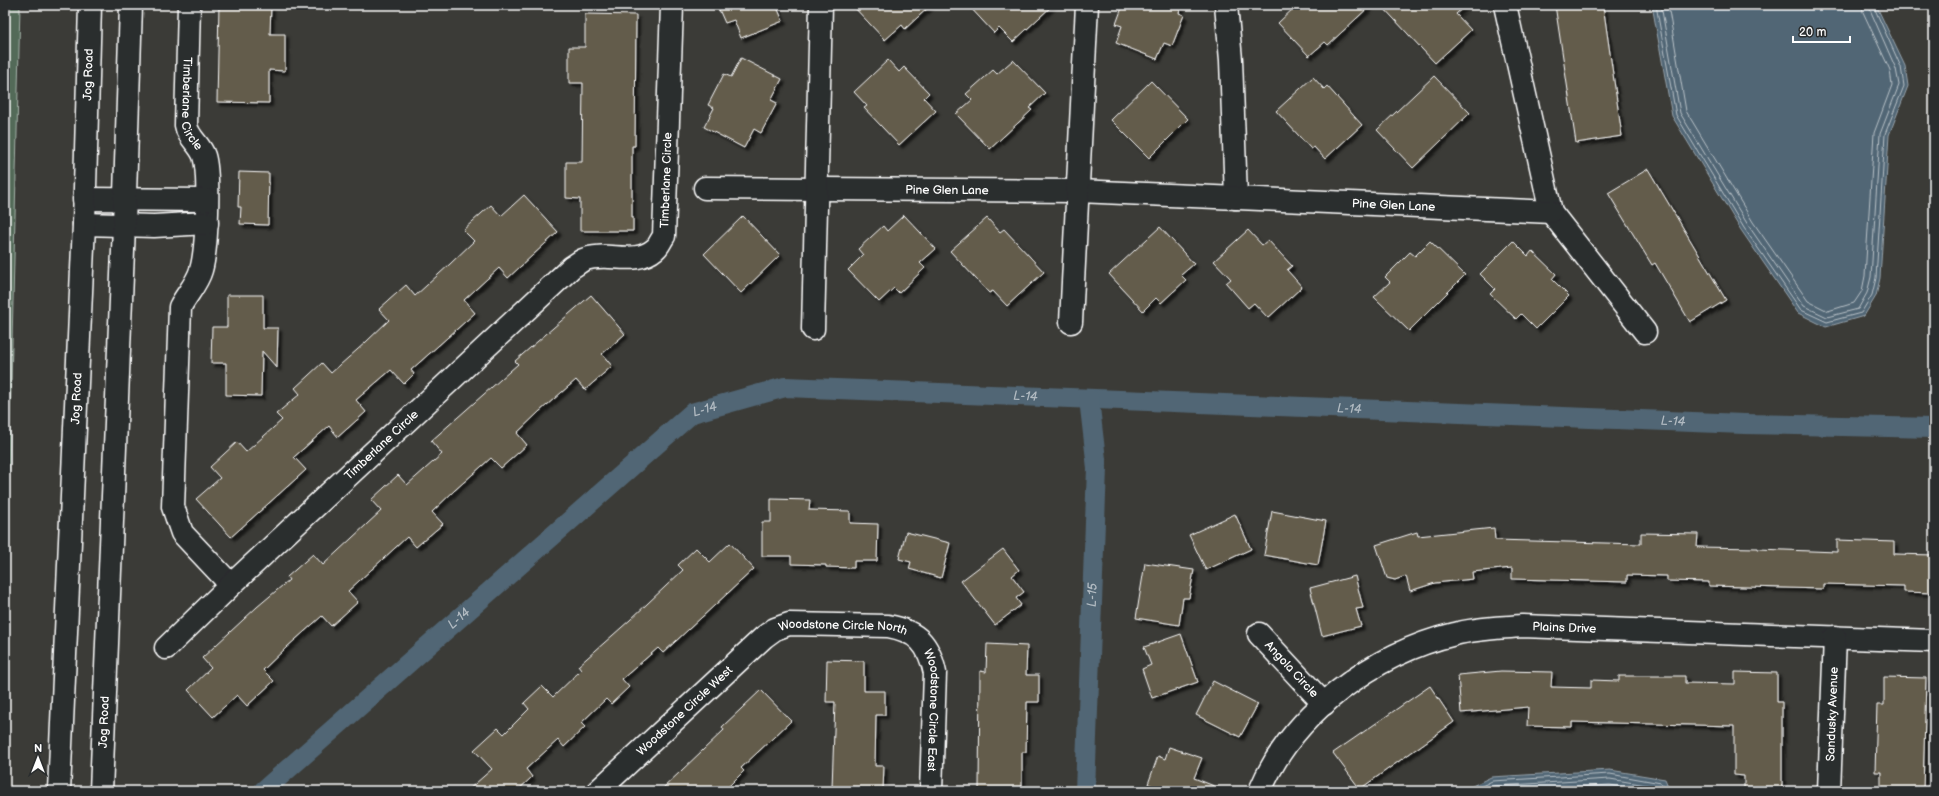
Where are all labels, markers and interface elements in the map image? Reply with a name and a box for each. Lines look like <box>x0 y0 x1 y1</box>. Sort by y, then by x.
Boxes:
scale bar <box>1793 18 1850 44</box>
text: 20 m <box>1799 25 1826 40</box>
street label: Jog Road <box>80 48 96 101</box>
street label: Timberlane Circle <box>178 57 206 153</box>
street label: Timberlane Circle <box>657 132 675 228</box>
street label: Pine Glen Lane <box>905 182 989 198</box>
street label: Pine Glen Lane <box>1352 196 1436 214</box>
street label: Jog Road <box>68 372 85 425</box>
water label: L-14 <box>1013 388 1038 405</box>
water label: L-14 <box>691 398 719 420</box>
water label: L-14 <box>1337 400 1362 417</box>
street label: Timberlane Circle <box>341 407 421 483</box>
water label: L-14 <box>1660 413 1686 430</box>
water label: L-15 <box>1084 582 1101 607</box>
water label: L-14 <box>444 604 474 633</box>
street label: Woodstone Circle North <box>776 616 910 639</box>
street label: Plains Drive <box>1532 619 1597 636</box>
street label: Angola Circle <box>1262 638 1322 701</box>
street label: Woodstone Circle East <box>920 647 943 772</box>
street label: Woodstone Circle West <box>633 662 736 759</box>
street label: Sandusky Avenue <box>1823 666 1841 762</box>
street label: Jog Road <box>95 696 112 748</box>
north arrow <box>18 738 58 778</box>
text: N <box>34 742 42 755</box>

